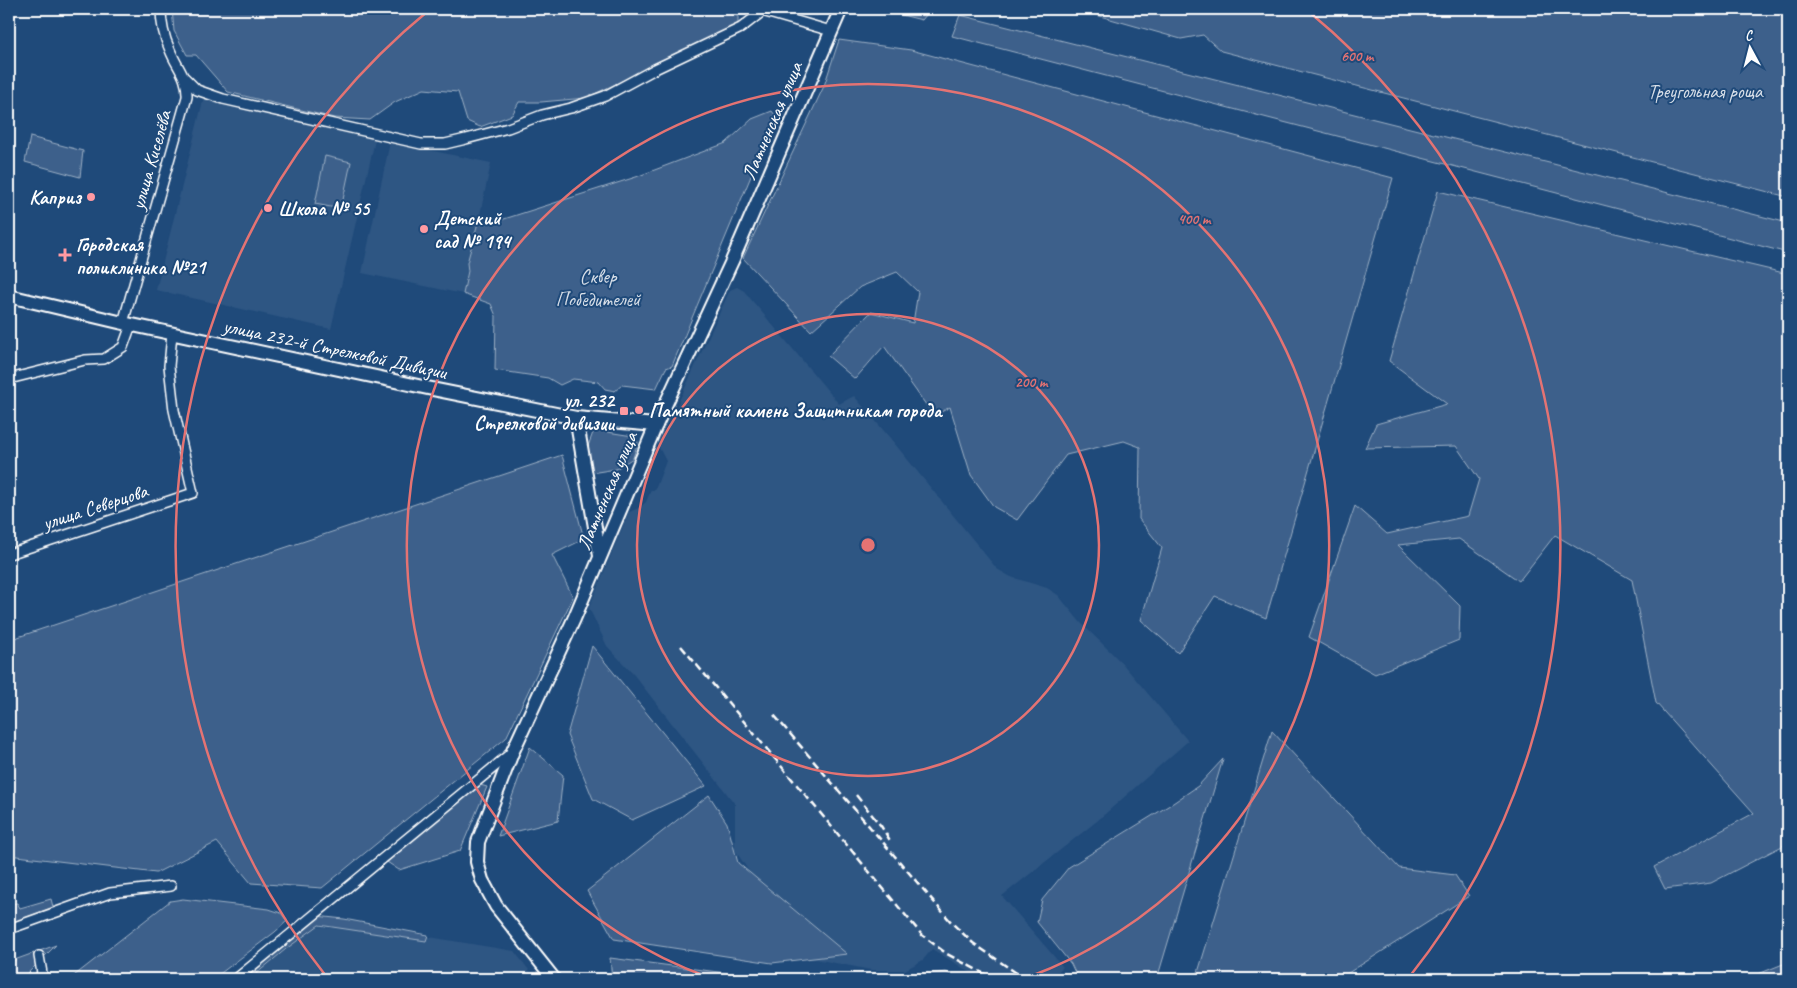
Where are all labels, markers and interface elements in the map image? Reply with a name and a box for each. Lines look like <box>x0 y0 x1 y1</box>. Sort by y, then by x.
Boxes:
north arrow <box>1724 22 1774 72</box>
text: С <box>1744 26 1755 44</box>
text: 600 m <box>1341 47 1375 66</box>
street label: Латненская улица <box>736 57 809 184</box>
park label: Треугольная роща <box>1647 79 1764 104</box>
street label: улица Киселёва <box>125 106 177 213</box>
place label: Каприз <box>29 185 83 210</box>
marker: Каприз <box>85 191 97 203</box>
place label: Школа № 55 <box>278 196 372 221</box>
marker: Школа № 55 <box>262 202 274 214</box>
place label: Детский сад № 194 <box>434 206 513 254</box>
text: 400 m <box>1178 210 1212 229</box>
marker: Детский сад № 194 <box>418 223 430 235</box>
place label: Городская поликлиника №21 <box>76 232 207 280</box>
marker: Городская поликлиника №21 <box>58 248 72 262</box>
park label: Сквер Победителей <box>556 264 642 312</box>
street label: улица 232-й Стрелковой Дивизии <box>220 313 451 385</box>
text: 200 m <box>1015 373 1049 392</box>
place label: ул. 232 Стрелковой дивизии <box>474 388 616 436</box>
place label: Памятный камень Защитникам города <box>649 398 944 423</box>
marker: Памятный камень Защитникам города <box>633 404 645 416</box>
marker: ул. 232 Стрелковой дивизии <box>618 405 630 417</box>
street label: Латненская улица <box>571 427 644 554</box>
street label: улица Северцова <box>38 478 152 536</box>
centre of rings <box>859 536 877 554</box>

